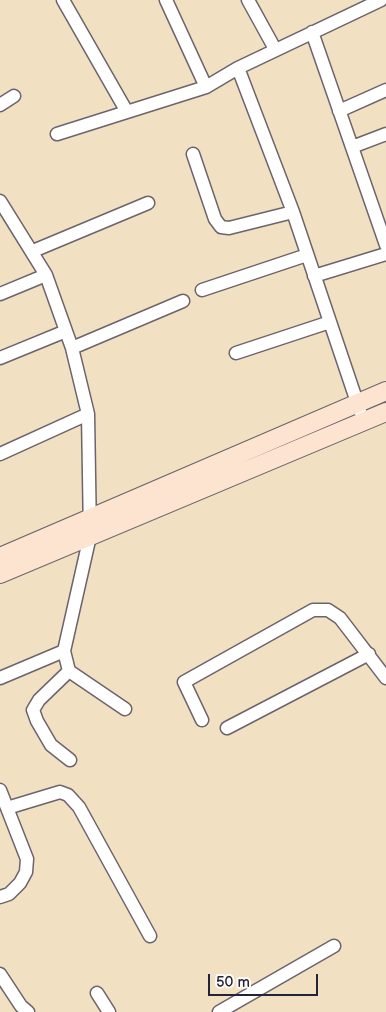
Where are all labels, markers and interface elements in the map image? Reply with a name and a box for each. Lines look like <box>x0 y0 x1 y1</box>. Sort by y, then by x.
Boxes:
scale bar <box>211 964 321 996</box>
text: 50 m <box>216 973 250 992</box>

